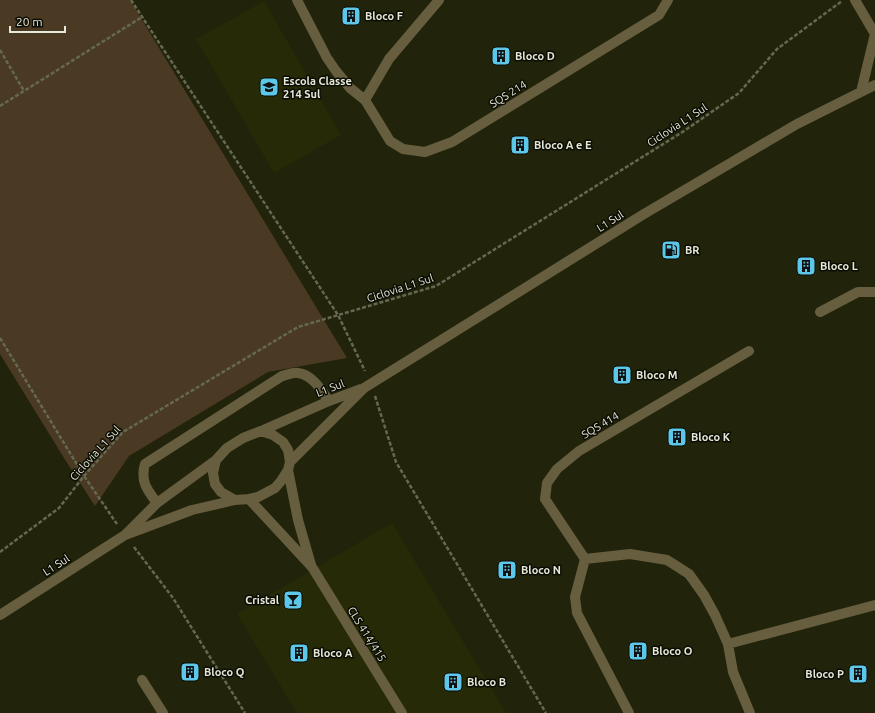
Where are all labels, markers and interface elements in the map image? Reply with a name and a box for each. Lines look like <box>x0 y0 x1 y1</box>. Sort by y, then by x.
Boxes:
building icon: Bloco F <box>340 5 362 27</box>
scale bar <box>10 8 65 34</box>
place label: Bloco F <box>365 10 403 22</box>
text: 20 m <box>16 15 43 28</box>
building icon: Bloco D <box>490 45 512 67</box>
place label: Bloco D <box>515 50 555 62</box>
place label: Escola Classe 214 Sul <box>283 75 352 100</box>
school or university icon: Escola Classe 214 Sul <box>258 76 280 98</box>
street label: SQS 214 <box>487 78 529 110</box>
street label: Ciclovia L1 Sul <box>645 101 709 149</box>
building icon: Bloco A e E <box>509 134 531 156</box>
place label: Bloco A e E <box>534 139 592 151</box>
street label: L1 Sul <box>594 208 626 234</box>
fuel station icon: BR <box>660 239 682 261</box>
place label: BR <box>685 244 700 256</box>
building icon: Bloco L <box>795 255 817 277</box>
place label: Bloco L <box>820 260 858 272</box>
street label: Ciclovia L1 Sul <box>365 272 435 304</box>
building icon: Bloco M <box>611 364 633 386</box>
place label: Bloco M <box>636 369 678 381</box>
street label: L1 Sul <box>314 377 346 399</box>
street label: SQS 414 <box>579 409 621 441</box>
street label: Ciclovia L1 Sul <box>67 423 123 483</box>
building icon: Bloco K <box>666 426 688 448</box>
place label: Bloco K <box>691 431 731 443</box>
street label: L1 Sul <box>40 552 72 578</box>
building icon: Bloco N <box>496 559 518 581</box>
place label: Bloco N <box>521 564 561 576</box>
bar icon: Cristal <box>282 589 304 611</box>
place label: Cristal <box>245 594 280 606</box>
street label: CLS 414/415 <box>345 605 389 663</box>
building icon: Bloco O <box>627 640 649 662</box>
building icon: Bloco A <box>288 642 310 664</box>
place label: Bloco O <box>652 645 693 657</box>
place label: Bloco A <box>313 647 353 659</box>
building icon: Bloco Q <box>179 661 201 683</box>
building icon: Bloco P <box>847 663 869 685</box>
place label: Bloco Q <box>204 666 245 678</box>
place label: Bloco P <box>805 668 844 680</box>
building icon: Bloco B <box>442 671 464 693</box>
place label: Bloco B <box>467 676 506 688</box>

